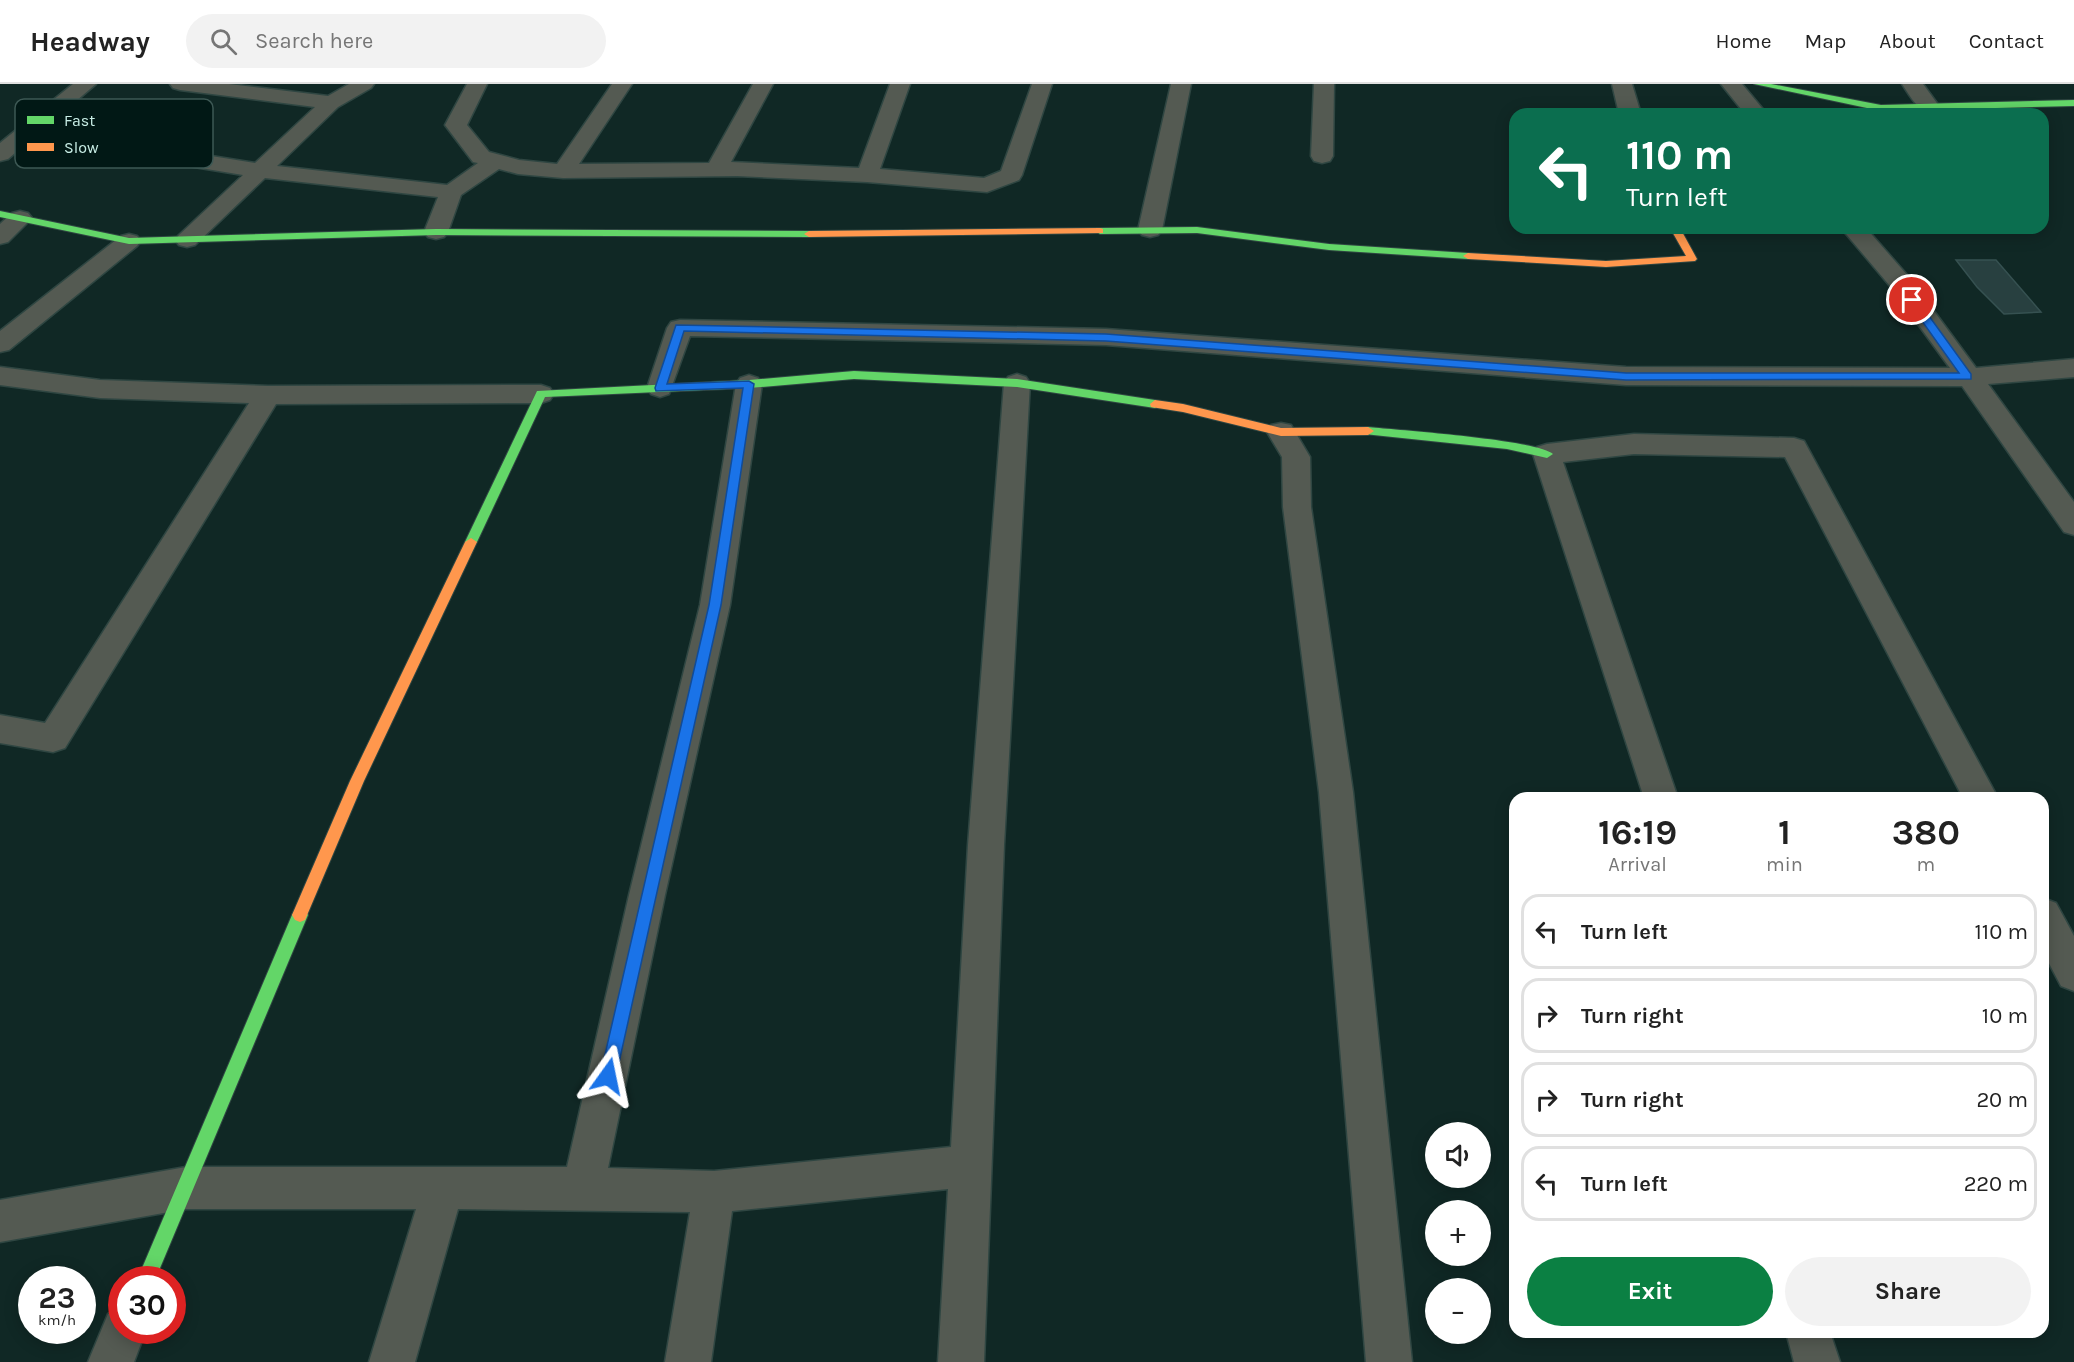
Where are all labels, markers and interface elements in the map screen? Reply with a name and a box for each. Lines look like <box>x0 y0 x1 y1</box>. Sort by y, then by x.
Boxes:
search box <box>186 14 606 68</box>
text: Headway <box>30 25 150 58</box>
icon: search <box>207 25 240 58</box>
text: Search here <box>255 28 373 54</box>
text: Home <box>1716 29 1772 53</box>
text: Map <box>1805 29 1846 53</box>
text: About <box>1879 29 1936 53</box>
text: Contact <box>1969 29 2044 53</box>
legend <box>15 99 213 168</box>
text: Fast <box>64 111 95 130</box>
text: 110 m <box>1626 130 1733 180</box>
icon: left <box>1527 132 1605 210</box>
text: Slow <box>64 138 99 157</box>
text: Turn left <box>1626 181 1727 213</box>
pin <box>1886 274 1937 325</box>
icon: arrive <box>1895 283 1928 316</box>
text: 16:19 <box>1598 811 1677 853</box>
text: 1 <box>1778 811 1791 853</box>
text: 380 <box>1892 811 1960 853</box>
text: Arrival <box>1608 853 1667 876</box>
text: min <box>1766 853 1803 876</box>
text: m <box>1917 853 1935 876</box>
icon: left <box>1530 915 1563 948</box>
text: Turn left <box>1581 919 1668 945</box>
text: 110 m <box>1975 919 2028 945</box>
icon: right <box>1530 999 1563 1032</box>
text: Turn right <box>1581 1003 1684 1029</box>
text: 10 m <box>1982 1003 2028 1029</box>
position arrow <box>576 1044 640 1108</box>
icon: right <box>1530 1083 1563 1116</box>
text: Turn right <box>1581 1087 1684 1113</box>
text: 20 m <box>1976 1087 2028 1113</box>
map controls <box>1425 1122 1491 1344</box>
button: sound <box>1425 1122 1491 1188</box>
icon: left <box>1530 1167 1563 1200</box>
text: Turn left <box>1581 1171 1668 1197</box>
text: 220 m <box>1964 1171 2028 1197</box>
button: + <box>1425 1200 1491 1266</box>
button: Exit <box>1527 1257 1773 1326</box>
button: Share <box>1785 1257 2031 1326</box>
speed limit sign: 30 <box>108 1266 186 1344</box>
button: − <box>1425 1278 1491 1344</box>
text: 23 <box>39 1280 75 1316</box>
text: km/h <box>38 1311 76 1329</box>

